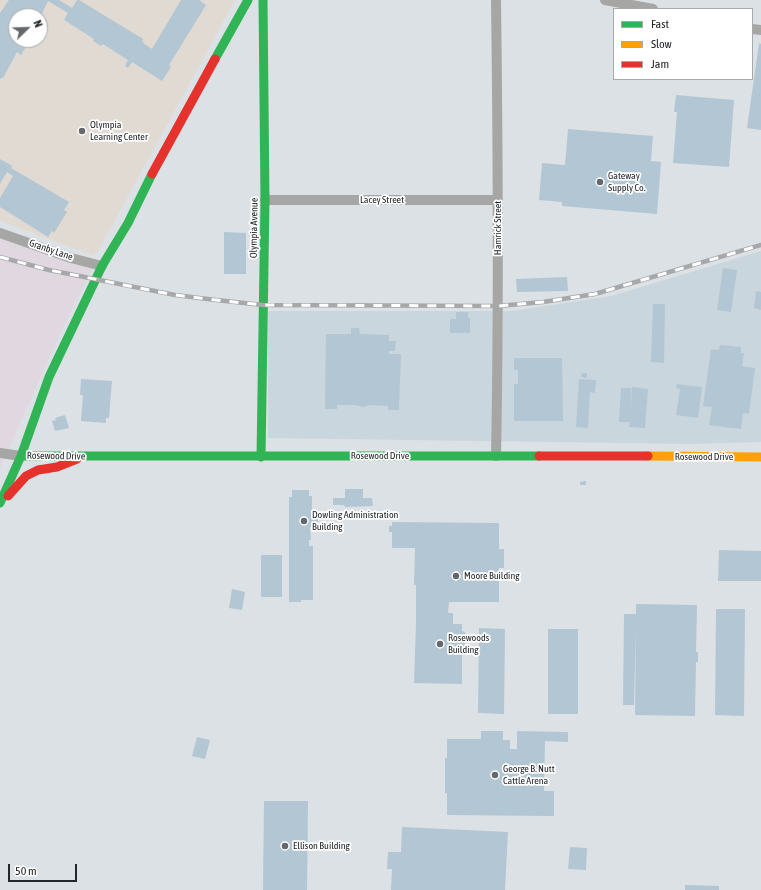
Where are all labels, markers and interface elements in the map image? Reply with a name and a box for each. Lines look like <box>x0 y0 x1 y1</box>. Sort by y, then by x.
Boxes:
north arrow <box>8 8 48 48</box>
legend <box>613 8 753 80</box>
text: Fast <box>651 17 669 31</box>
text: N <box>31 18 45 29</box>
text: Slow <box>651 37 672 51</box>
text: Jam <box>651 57 669 71</box>
place label: Olympia Learning Center <box>90 119 148 142</box>
marker: Olympia Learning Center <box>77 126 87 136</box>
place label: Gateway Supply Co. <box>608 170 646 194</box>
marker: Gateway Supply Co. <box>595 177 605 187</box>
street label: Lacey Street <box>360 194 404 206</box>
street label: Olympia Avenue <box>247 198 261 258</box>
street label: Hamrick Street <box>492 201 504 255</box>
street label: Granby Lane <box>27 237 75 263</box>
street label: Rosewood Drive <box>27 449 85 463</box>
street label: Rosewood Drive <box>351 450 409 462</box>
street label: Rosewood Drive <box>675 451 733 463</box>
place label: Dowling Administration Building <box>312 509 398 532</box>
marker: Dowling Administration Building <box>299 516 309 526</box>
place label: Moore Building <box>464 570 520 582</box>
marker: Moore Building <box>451 571 461 581</box>
place label: Rosewoods Building <box>448 632 489 656</box>
marker: Rosewoods Building <box>435 639 445 649</box>
place label: George B. Nutt Cattle Arena <box>503 763 555 786</box>
marker: George B. Nutt Cattle Arena <box>490 770 500 780</box>
place label: Ellison Building <box>293 840 350 852</box>
marker: Ellison Building <box>280 841 290 851</box>
scale bar <box>10 856 79 882</box>
text: 50 m <box>15 864 37 878</box>

